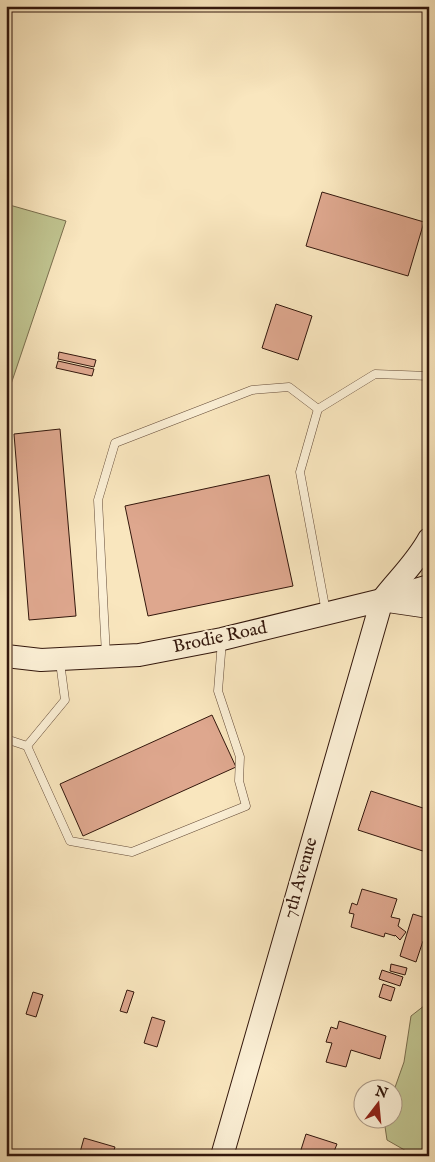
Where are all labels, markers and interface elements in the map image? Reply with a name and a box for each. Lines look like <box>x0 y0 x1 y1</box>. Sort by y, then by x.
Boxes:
street label: Brodie Road <box>171 617 269 659</box>
street label: 7th Avenue <box>278 835 324 921</box>
north arrow <box>352 1080 402 1130</box>
text: N <box>372 1082 390 1103</box>

